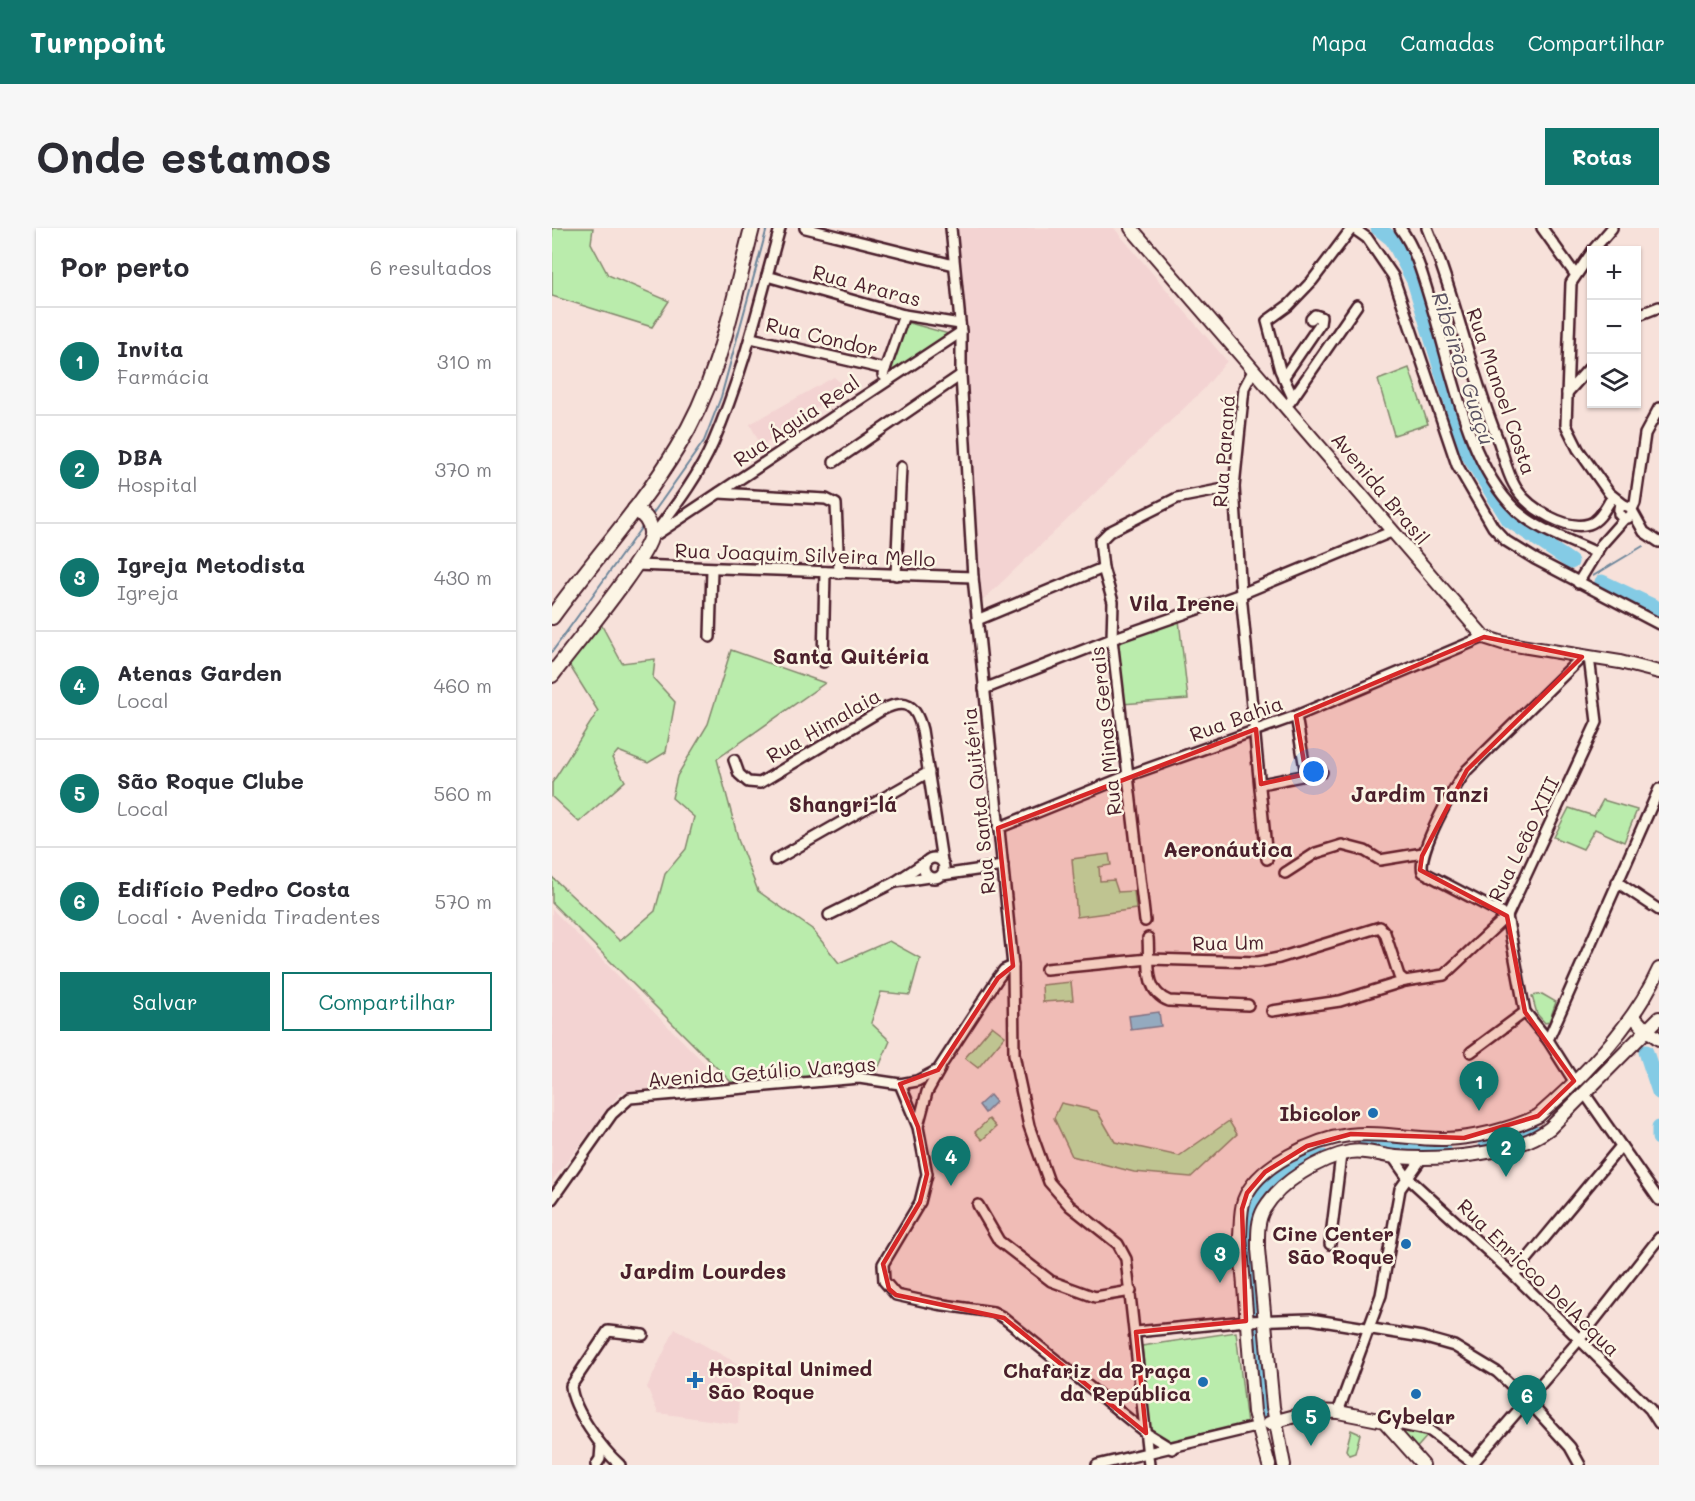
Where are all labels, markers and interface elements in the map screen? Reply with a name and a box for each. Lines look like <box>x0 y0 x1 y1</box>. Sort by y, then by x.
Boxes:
text: Turnpoint <box>30 24 166 60</box>
text: Mapa <box>1311 29 1367 56</box>
text: Camadas <box>1400 29 1495 56</box>
text: Compartilhar <box>1528 29 1665 56</box>
button: Rotas <box>1545 128 1659 185</box>
text: Onde estamos <box>36 129 332 184</box>
map controls <box>1587 246 1641 408</box>
button: + <box>1587 246 1641 300</box>
text: Por perto <box>60 250 189 284</box>
text: 6 resultados <box>370 254 492 280</box>
street label: Rua Araras <box>810 258 924 312</box>
water label: Ribeirão Guaçú <box>1427 288 1501 448</box>
button: − <box>1587 300 1641 354</box>
street label: Rua Manoel Costa <box>1461 304 1543 478</box>
street label: Rua Condor <box>763 310 881 362</box>
text: Invita <box>117 334 183 363</box>
text: 1 <box>75 348 84 374</box>
text: 310 m <box>437 348 492 374</box>
button: layers <box>1587 354 1641 408</box>
text: Farmácia <box>117 363 209 389</box>
street label: Rua Águia Real <box>728 368 864 472</box>
street label: Rua Paraná <box>1206 394 1240 508</box>
street label: Avenida Brasil <box>1326 426 1436 550</box>
text: DBA <box>117 442 163 471</box>
text: 2 <box>74 456 85 482</box>
text: 370 m <box>434 456 492 482</box>
text: Hospital <box>117 471 198 497</box>
street label: Rua Joaquim Silveira Mello <box>674 536 936 572</box>
text: Igreja Metodista <box>117 550 305 579</box>
text: 3 <box>74 564 86 590</box>
text: 430 m <box>434 564 492 590</box>
text: Igreja <box>117 579 179 605</box>
district label: Vila Irene <box>1129 589 1235 616</box>
district label: Santa Quitéria <box>773 642 929 669</box>
street label: Rua Minas Gerais <box>1083 645 1127 817</box>
text: Atenas Garden <box>117 658 282 687</box>
text: 4 <box>73 672 86 698</box>
text: 460 m <box>434 672 492 698</box>
street label: Rua Himalaia <box>761 682 885 768</box>
text: Local <box>117 687 169 713</box>
street label: Rua Bahia <box>1186 689 1286 747</box>
street label: Rua Santa Quitéria <box>955 706 1001 896</box>
your location <box>1299 757 1328 786</box>
text: São Roque Clube <box>117 766 304 795</box>
street label: Rua Leão XIII <box>1482 772 1565 906</box>
text: 5 <box>74 780 85 806</box>
text: 560 m <box>434 780 492 806</box>
district label: Jardim Tanzi <box>1351 780 1489 807</box>
district label: Shangri-lá <box>789 790 897 817</box>
text: Local <box>117 795 169 821</box>
district label: Aeronáutica <box>1163 835 1293 862</box>
text: Edifício Pedro Costa <box>117 874 350 903</box>
text: 6 <box>73 888 86 914</box>
text: 570 m <box>435 888 492 914</box>
text: Local · Avenida Tiradentes <box>117 903 380 929</box>
street label: Rua Um <box>1192 928 1264 956</box>
button: Salvar <box>60 972 270 1031</box>
button: Compartilhar <box>282 972 492 1031</box>
street label: Avenida Getúlio Vargas <box>647 1050 877 1092</box>
pin: 1 <box>1460 1062 1498 1111</box>
place label: Ibicolor <box>1279 1100 1361 1126</box>
marker: Ibicolor <box>1366 1106 1380 1120</box>
pin: 2 <box>1486 1128 1526 1177</box>
pin: 4 <box>932 1136 970 1186</box>
street label: Rua Enricco DelAcqua <box>1452 1193 1626 1361</box>
place label: Cine Center São Roque <box>1272 1220 1394 1269</box>
pin: 3 <box>1200 1234 1240 1283</box>
marker: Cine Center São Roque <box>1399 1237 1413 1251</box>
district label: Jardim Lourdes <box>620 1257 786 1284</box>
place label: Hospital Unimed São Roque <box>708 1355 873 1404</box>
place label: Chafariz da Praça da República <box>1003 1357 1191 1406</box>
marker: Hospital Unimed São Roque <box>686 1371 704 1389</box>
marker: Chafariz da Praça da República <box>1196 1375 1210 1389</box>
pin: 6 <box>1508 1376 1546 1425</box>
marker: Cybelar <box>1409 1387 1423 1401</box>
pin: 5 <box>1292 1396 1330 1446</box>
place label: Cybelar <box>1377 1403 1455 1429</box>

